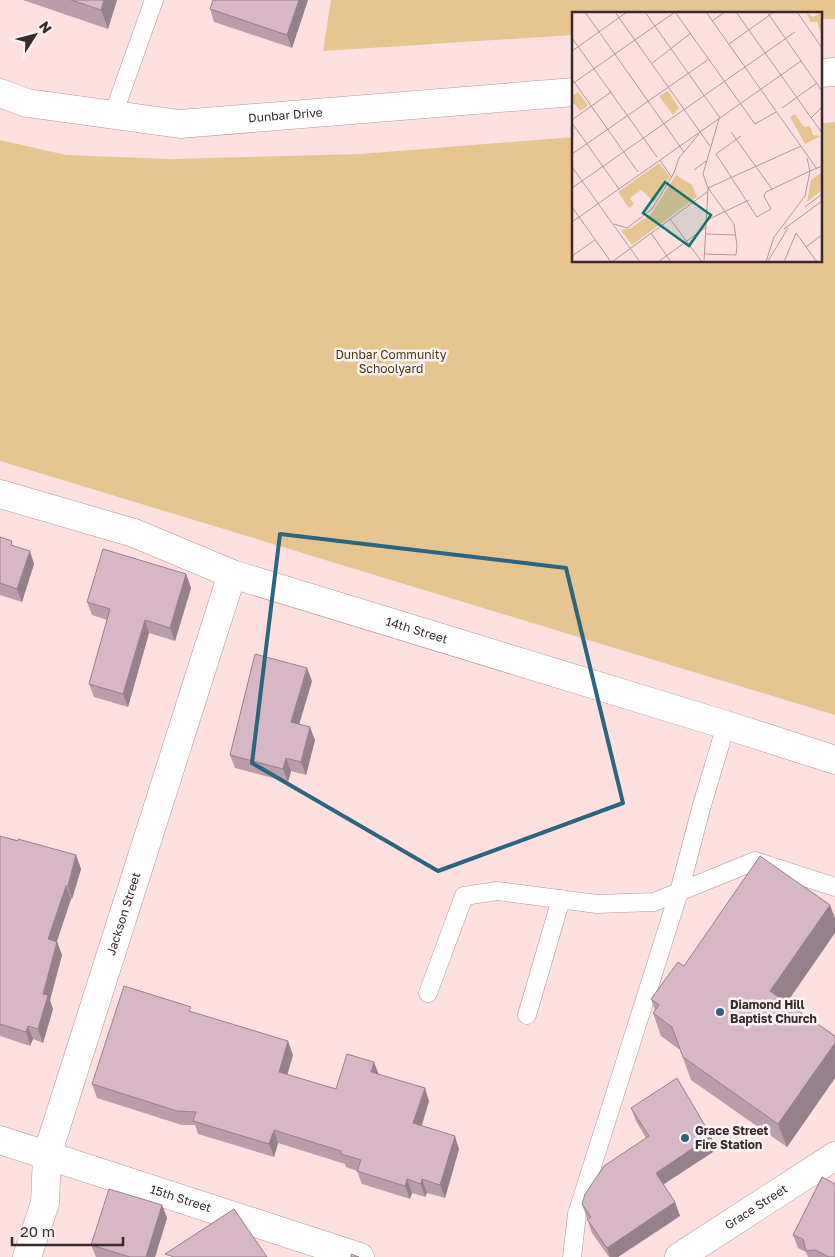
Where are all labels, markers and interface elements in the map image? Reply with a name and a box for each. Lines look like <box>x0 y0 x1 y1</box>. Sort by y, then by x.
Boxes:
north arrow <box>10 10 60 60</box>
inset map <box>572 12 822 262</box>
text: N <box>36 18 56 36</box>
street label: Dunbar Drive <box>248 104 323 125</box>
park label: Dunbar Community Schoolyard <box>335 347 447 376</box>
street label: 14th Street <box>384 613 450 647</box>
street label: Jackson Street <box>103 870 144 957</box>
place label: Diamond Hill Baptist Church <box>730 997 817 1026</box>
marker: Diamond Hill Baptist Church <box>714 1006 726 1018</box>
place label: Grace Street Fire Station <box>695 1123 769 1152</box>
marker: Grace Street Fire Station <box>679 1132 691 1144</box>
street label: 15th Street <box>148 1181 214 1215</box>
street label: Grace Street <box>722 1181 790 1232</box>
scale bar <box>12 1214 124 1246</box>
text: 20 m <box>20 1222 55 1240</box>

